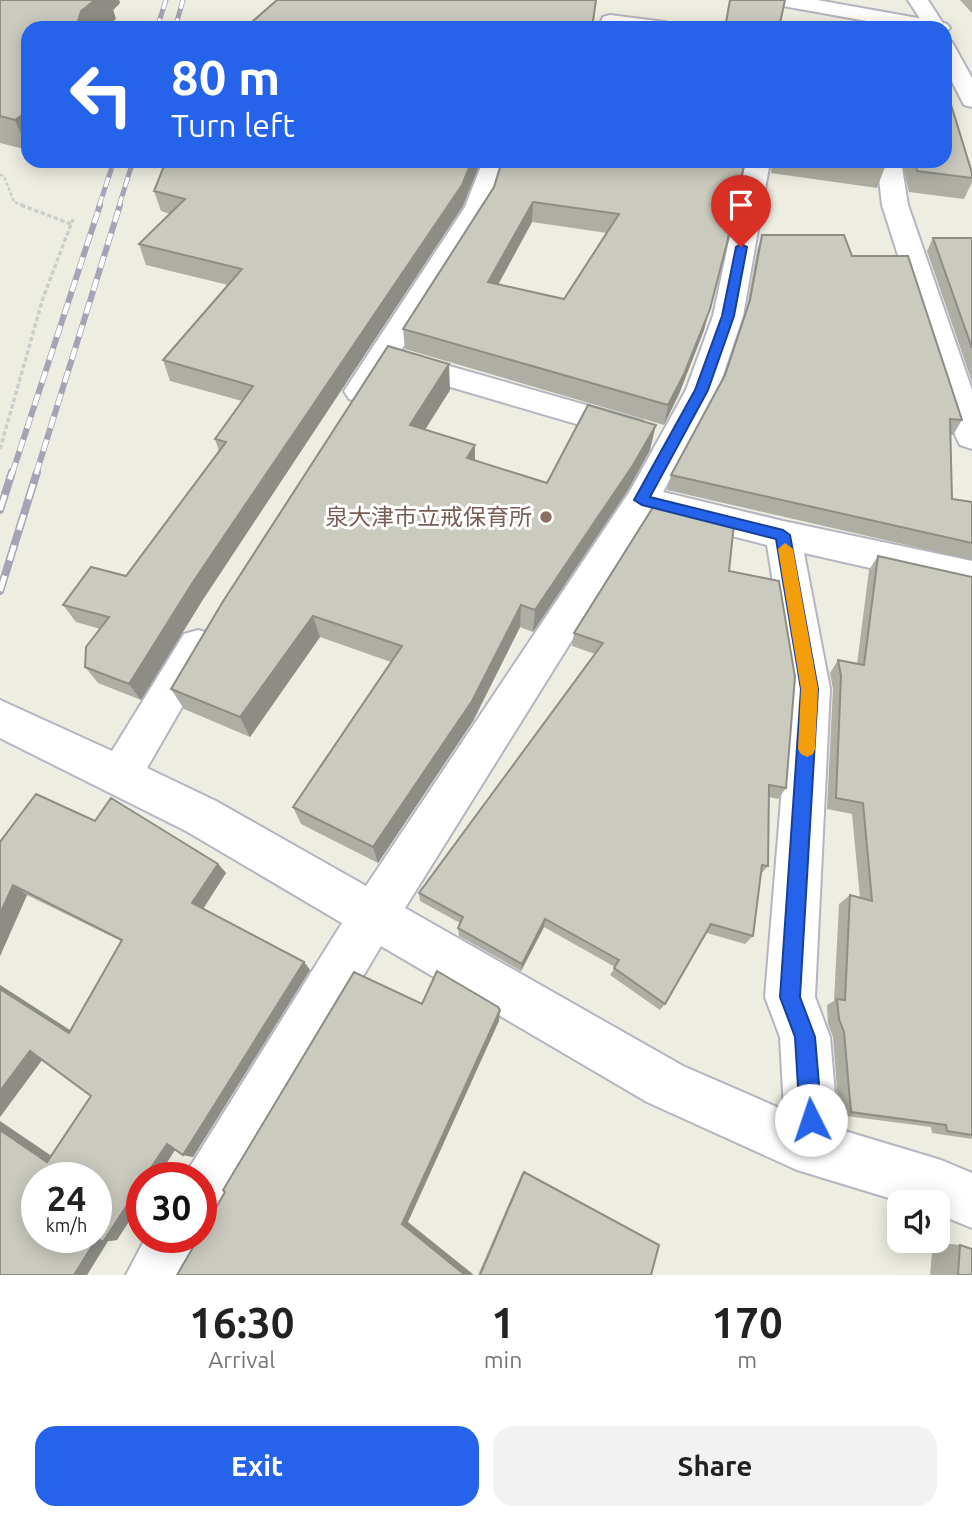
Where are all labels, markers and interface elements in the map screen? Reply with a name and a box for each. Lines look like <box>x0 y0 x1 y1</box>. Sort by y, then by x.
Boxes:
icon: left <box>56 49 147 140</box>
text: 80 m <box>171 49 280 104</box>
text: Turn left <box>171 107 295 143</box>
pin <box>711 175 771 247</box>
icon: arrive <box>722 186 760 224</box>
place label: 泉大津市立戒保育所 <box>325 504 532 529</box>
marker: 泉大津市立戒保育所 <box>538 509 554 525</box>
position arrow <box>774 1083 848 1157</box>
speed limit sign: 30 <box>126 1162 217 1253</box>
text: 24 <box>47 1178 86 1218</box>
map controls <box>887 1190 950 1253</box>
button: sound <box>887 1190 950 1253</box>
text: km/h <box>46 1215 87 1235</box>
text: 16:30 <box>189 1299 294 1346</box>
text: 1 <box>491 1299 515 1346</box>
text: 170 <box>712 1299 783 1346</box>
text: Arrival <box>208 1347 275 1372</box>
text: min <box>484 1347 522 1372</box>
text: m <box>737 1347 757 1372</box>
button: Exit <box>35 1426 479 1506</box>
button: Share <box>493 1426 937 1506</box>

